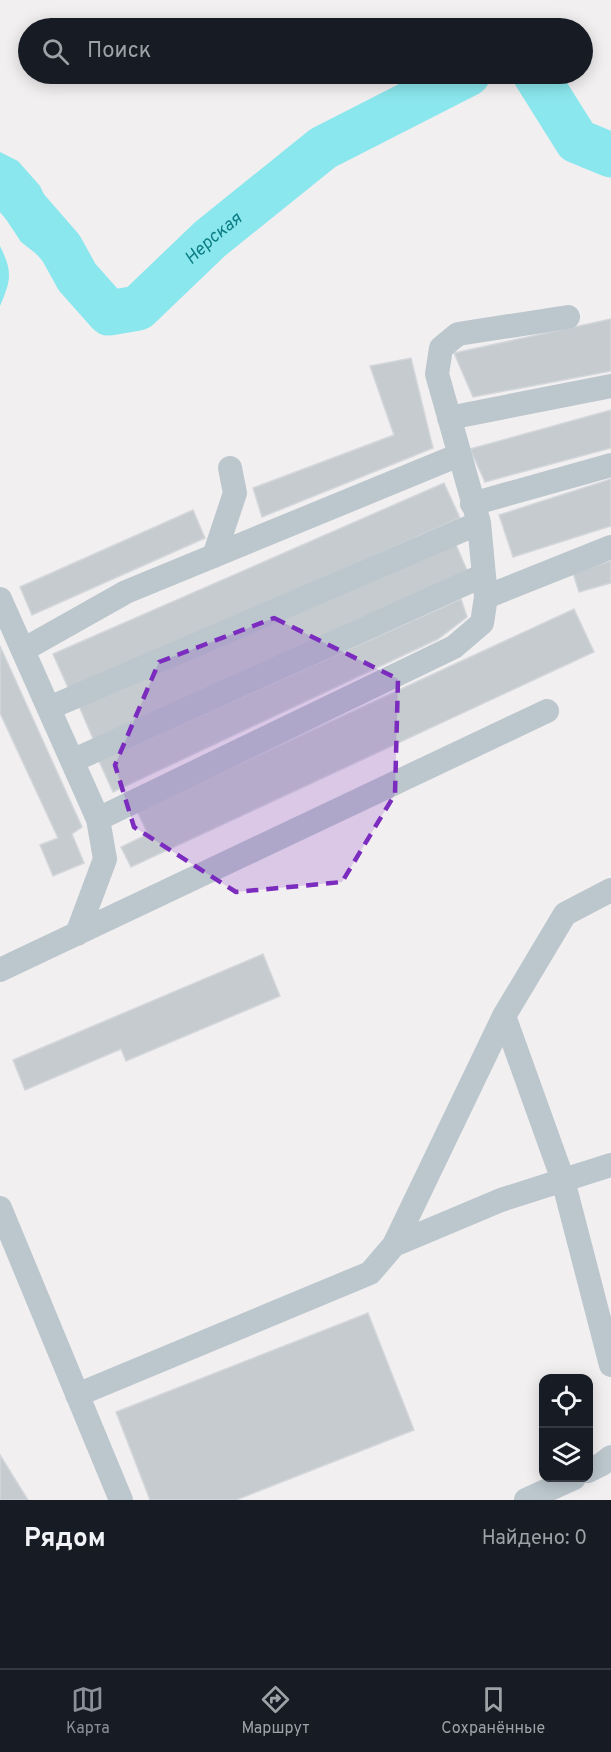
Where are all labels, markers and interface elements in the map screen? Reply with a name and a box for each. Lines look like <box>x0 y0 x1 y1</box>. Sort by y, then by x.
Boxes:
search box <box>18 18 593 84</box>
icon: search <box>39 35 72 68</box>
text: Поиск <box>87 38 151 65</box>
water label: Нерская <box>180 208 248 270</box>
map controls <box>539 1374 593 1482</box>
button: locate <box>539 1374 593 1428</box>
button: layers <box>539 1428 593 1482</box>
text: Рядом <box>24 1523 106 1556</box>
text: Найдено: 0 <box>482 1526 587 1552</box>
tab: Карта <box>66 1683 110 1739</box>
tab: Маршрут <box>241 1683 310 1739</box>
tab: Сохранённые <box>441 1683 545 1739</box>

